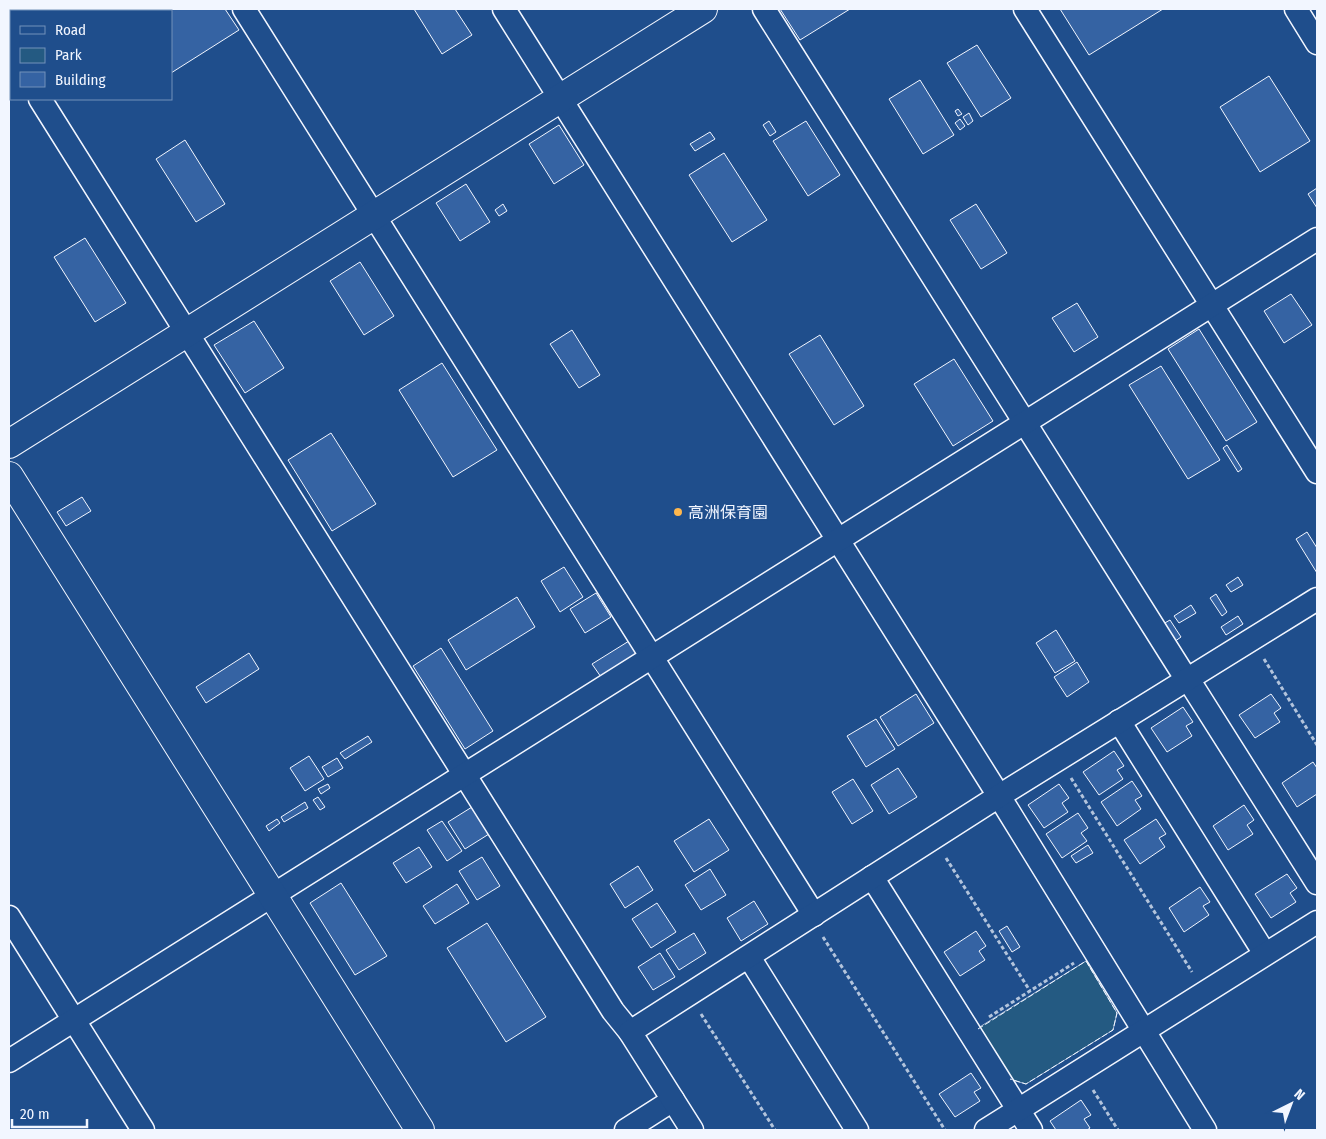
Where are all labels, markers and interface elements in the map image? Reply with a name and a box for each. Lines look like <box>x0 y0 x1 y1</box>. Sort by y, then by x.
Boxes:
legend <box>10 10 172 100</box>
text: Road <box>55 21 86 39</box>
text: Park <box>55 46 82 64</box>
text: Building <box>55 71 106 89</box>
place label: 高洲保育園 <box>688 503 768 522</box>
marker: 高洲保育園 <box>672 506 684 518</box>
north arrow <box>1266 1079 1316 1129</box>
text: N <box>1291 1086 1308 1104</box>
scale bar <box>12 1096 88 1128</box>
text: 20 m <box>20 1105 50 1123</box>

